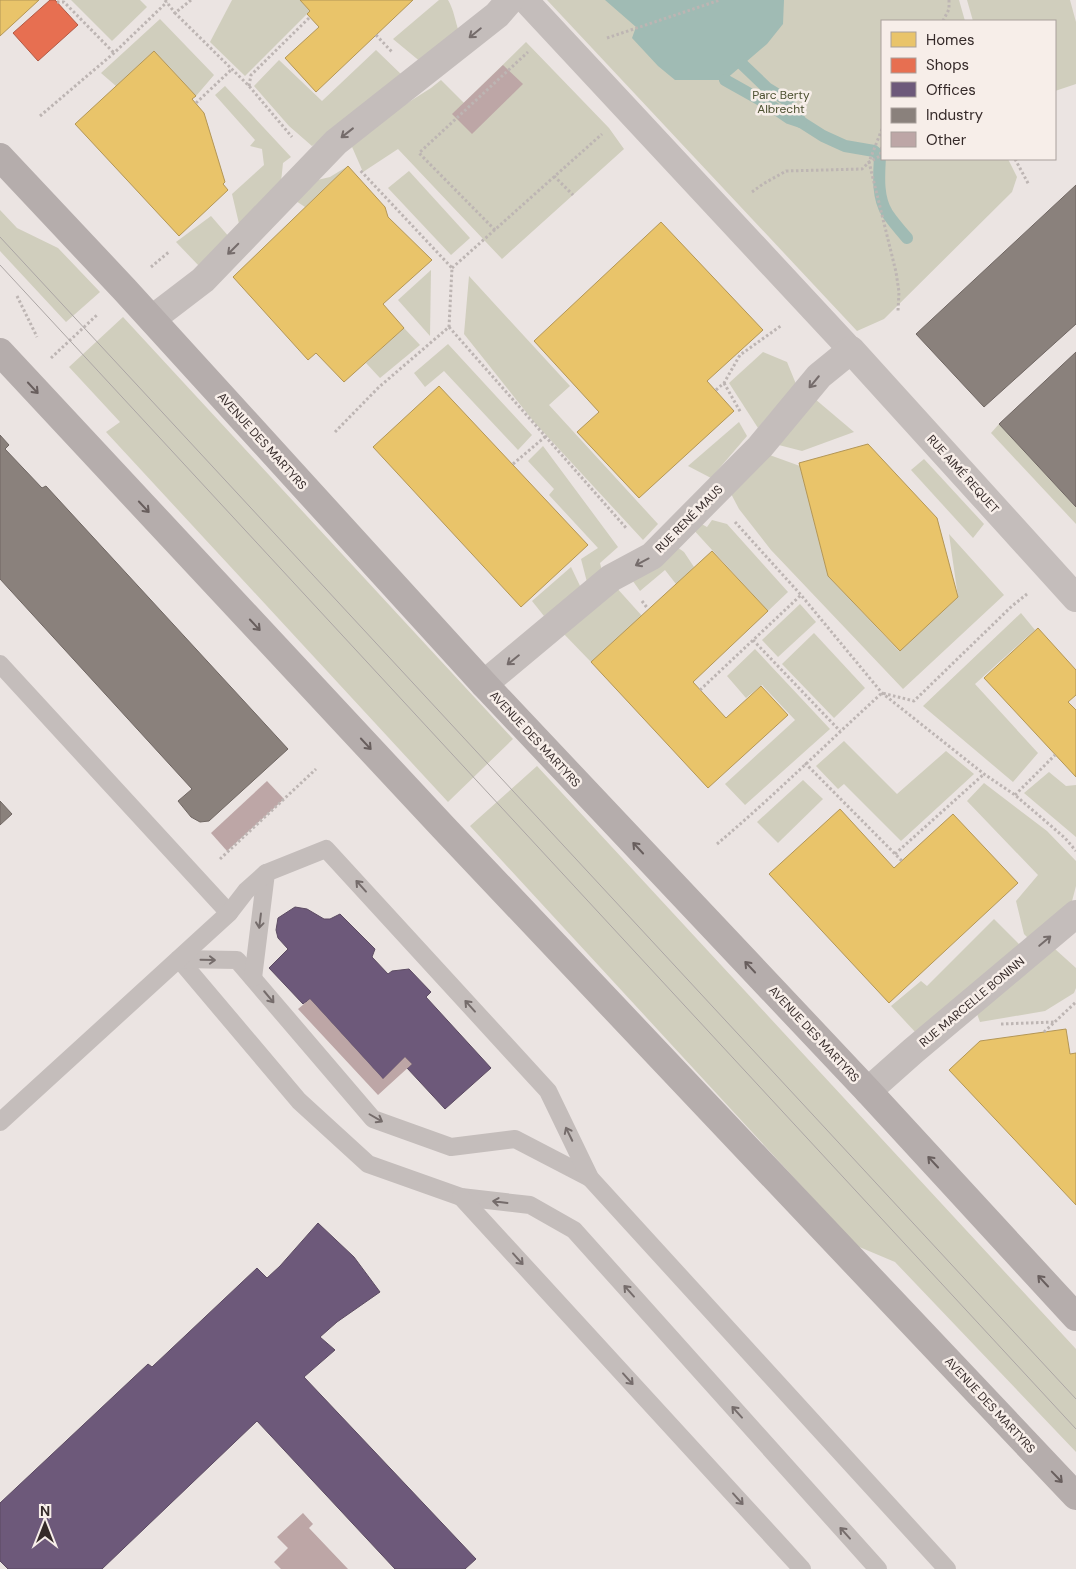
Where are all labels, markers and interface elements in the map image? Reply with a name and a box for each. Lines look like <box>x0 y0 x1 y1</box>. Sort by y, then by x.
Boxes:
legend <box>881 20 1056 160</box>
one-way arrow <box>469 28 482 39</box>
text: Homes <box>926 30 975 50</box>
text: Shops <box>926 55 969 75</box>
text: Offices <box>926 80 976 100</box>
park label: Parc Berty Albrecht <box>752 87 810 117</box>
text: Industry <box>926 105 984 125</box>
one-way arrow <box>341 128 354 139</box>
text: Other <box>926 130 967 150</box>
one-way arrow <box>227 243 240 255</box>
one-way arrow <box>808 375 820 388</box>
one-way arrow <box>27 381 39 394</box>
street label: AVENUE DES MARTYRS <box>214 389 310 493</box>
street label: RUE AIMÉ REQUET <box>923 431 1003 517</box>
street label: RUE RENÉ MAUS <box>652 482 726 556</box>
one-way arrow <box>138 500 150 513</box>
one-way arrow <box>635 557 649 567</box>
one-way arrow <box>249 619 261 632</box>
one-way arrow <box>507 655 520 666</box>
street label: AVENUE DES MARTYRS <box>486 688 584 791</box>
one-way arrow <box>360 738 372 751</box>
one-way arrow <box>632 842 644 855</box>
one-way arrow <box>355 880 367 893</box>
one-way arrow <box>255 913 265 929</box>
one-way arrow <box>1038 936 1051 947</box>
street label: RUE MARCELLE BONINN <box>916 953 1028 1051</box>
one-way arrow <box>199 955 215 965</box>
one-way arrow <box>744 960 756 973</box>
street label: AVENUE DES MARTYRS <box>765 983 863 1086</box>
one-way arrow <box>263 990 274 1003</box>
one-way arrow <box>465 1000 476 1013</box>
one-way arrow <box>368 1114 382 1124</box>
one-way arrow <box>564 1127 573 1142</box>
one-way arrow <box>927 1155 939 1168</box>
one-way arrow <box>492 1197 508 1207</box>
one-way arrow <box>512 1253 524 1266</box>
one-way arrow <box>1037 1275 1049 1288</box>
one-way arrow <box>623 1284 634 1297</box>
street label: AVENUE DES MARTYRS <box>941 1354 1039 1457</box>
one-way arrow <box>622 1372 634 1385</box>
one-way arrow <box>731 1405 743 1418</box>
one-way arrow <box>1051 1471 1063 1483</box>
one-way arrow <box>732 1492 743 1505</box>
north arrow <box>20 1499 70 1549</box>
text: N <box>40 1502 50 1520</box>
one-way arrow <box>840 1526 851 1539</box>

